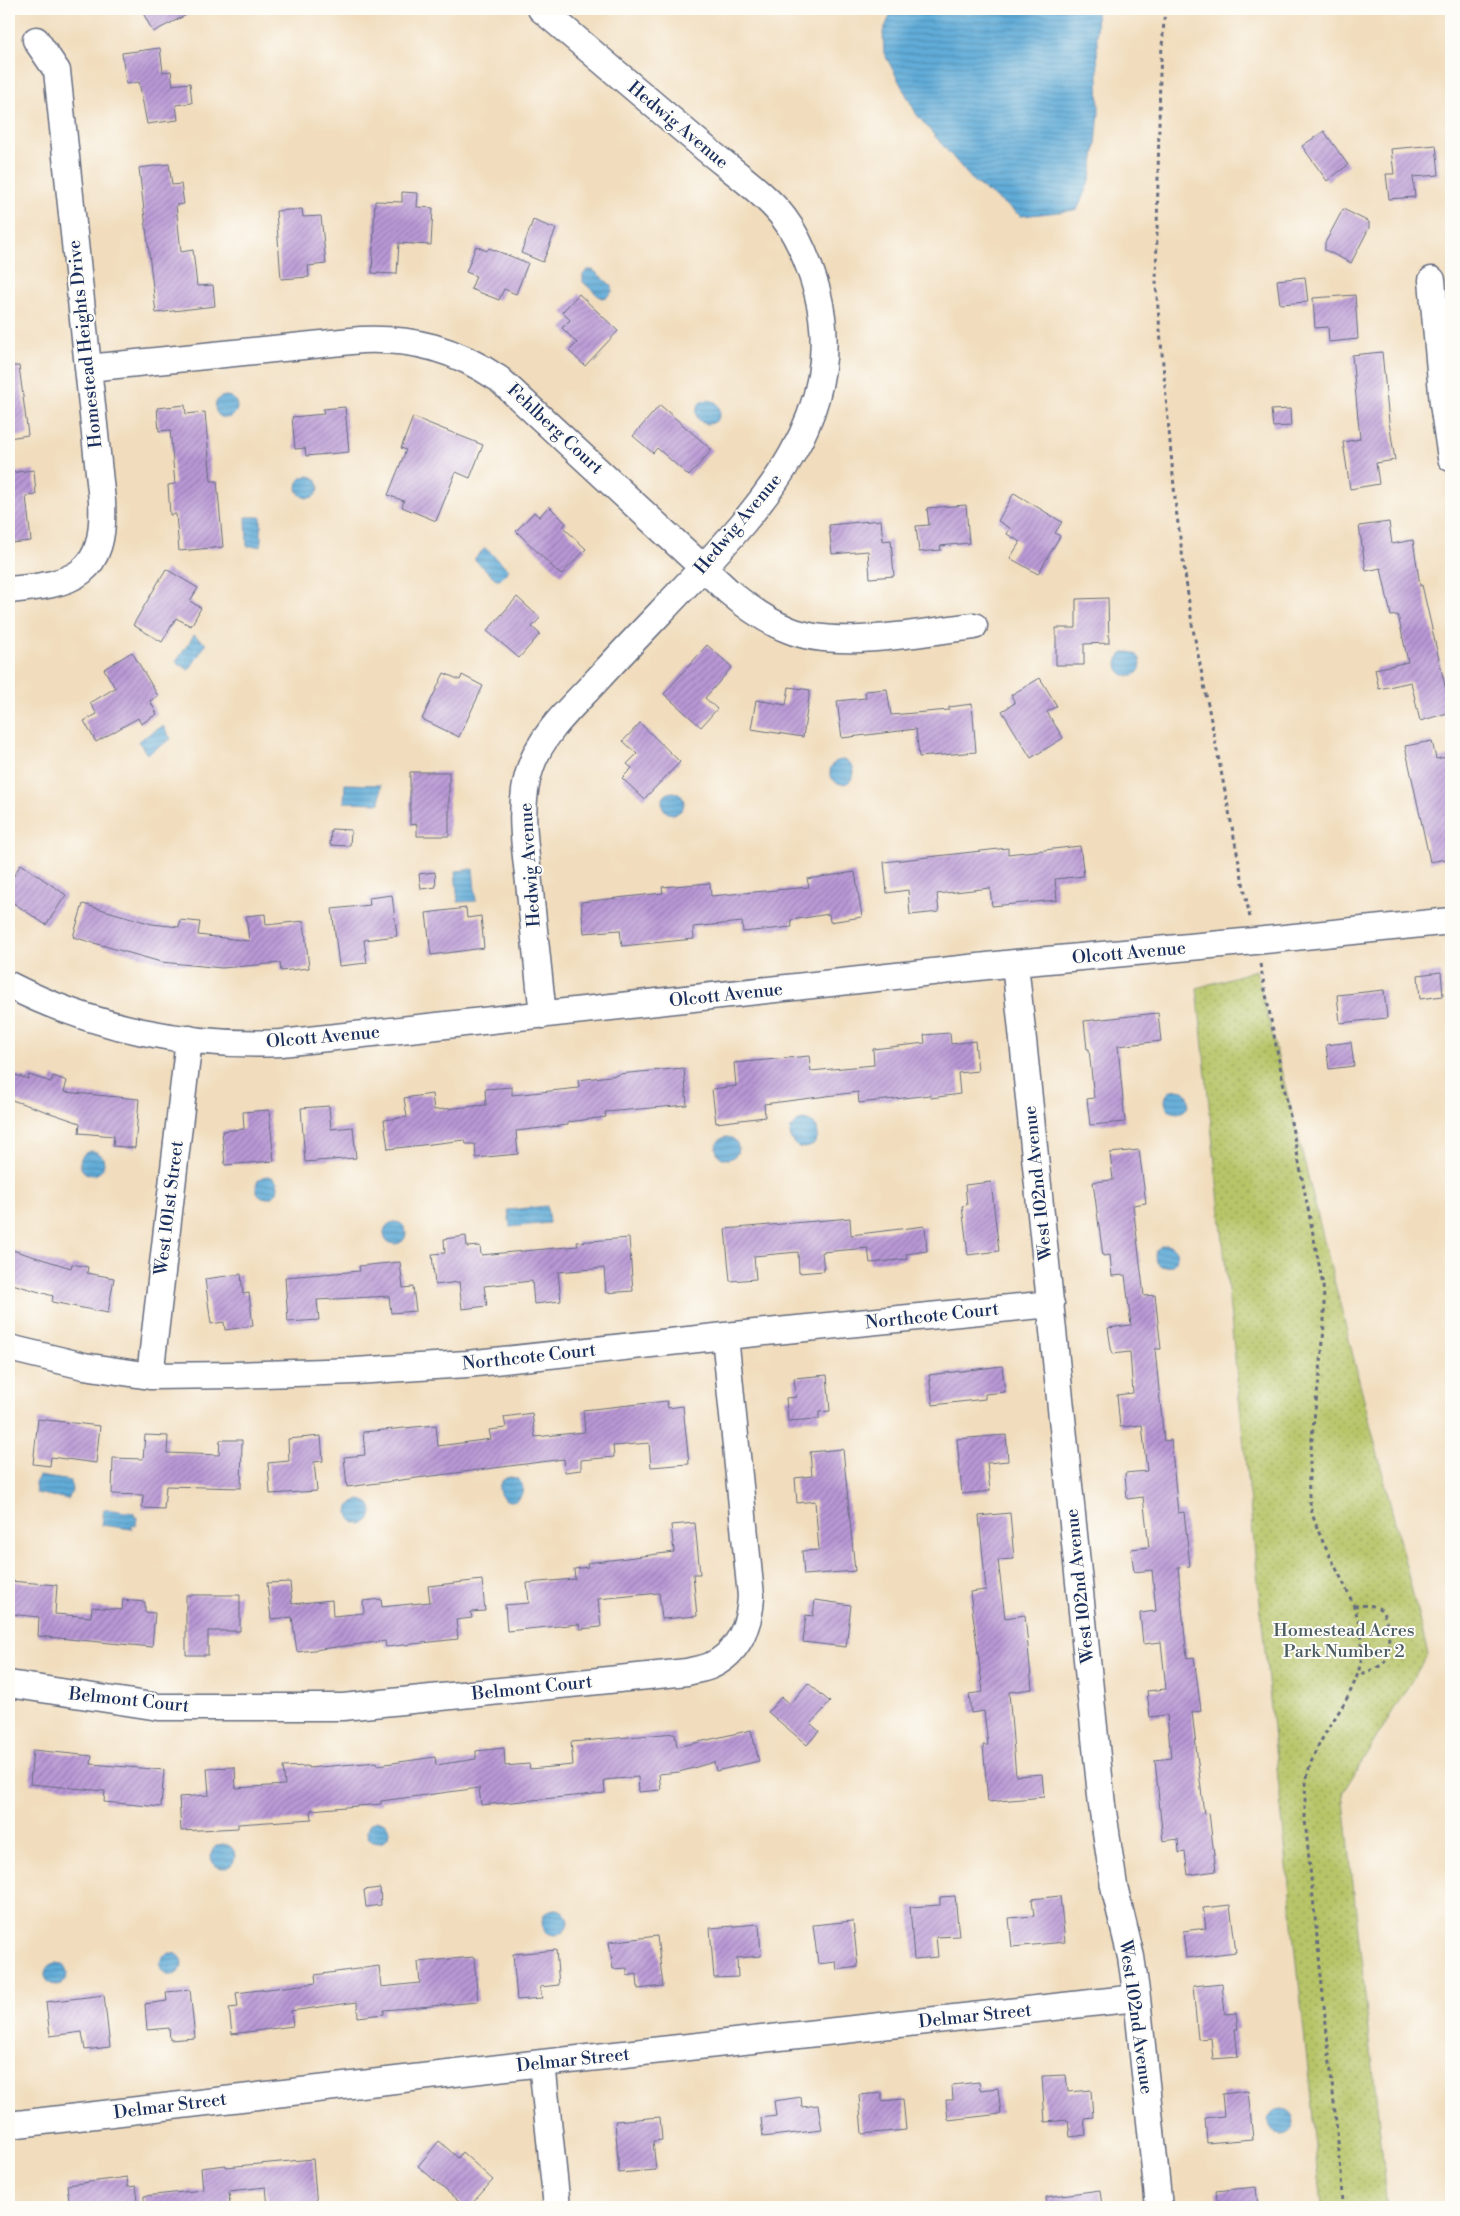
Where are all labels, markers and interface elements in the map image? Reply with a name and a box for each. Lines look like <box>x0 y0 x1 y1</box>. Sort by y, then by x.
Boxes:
street label: Hedwig Avenue <box>623 76 733 174</box>
street label: Homestead Heights Drive <box>63 239 107 449</box>
street label: Fehlberg Court <box>502 379 608 480</box>
street label: Hedwig Avenue <box>689 469 787 579</box>
street label: Hedwig Avenue <box>514 802 546 928</box>
street label: Olcott Avenue <box>1071 937 1187 969</box>
street label: Olcott Avenue <box>668 978 784 1012</box>
street label: Olcott Avenue <box>265 1021 381 1053</box>
street label: West 102nd Avenue <box>1018 1104 1058 1262</box>
street label: West 101st Street <box>149 1139 189 1278</box>
street label: Northcote Court <box>864 1297 1001 1334</box>
street label: Northcote Court <box>461 1338 598 1375</box>
street label: West 102nd Avenue <box>1060 1507 1100 1665</box>
park label: Homestead Acres Park Number 2 <box>1273 1619 1415 1663</box>
street label: Belmont Court <box>470 1670 594 1706</box>
street label: Belmont Court <box>67 1682 191 1718</box>
street label: West 102nd Avenue <box>1114 1937 1158 2096</box>
street label: Delmar Street <box>917 1999 1033 2033</box>
street label: Delmar Street <box>515 2043 631 2077</box>
street label: Delmar Street <box>112 2088 228 2124</box>

